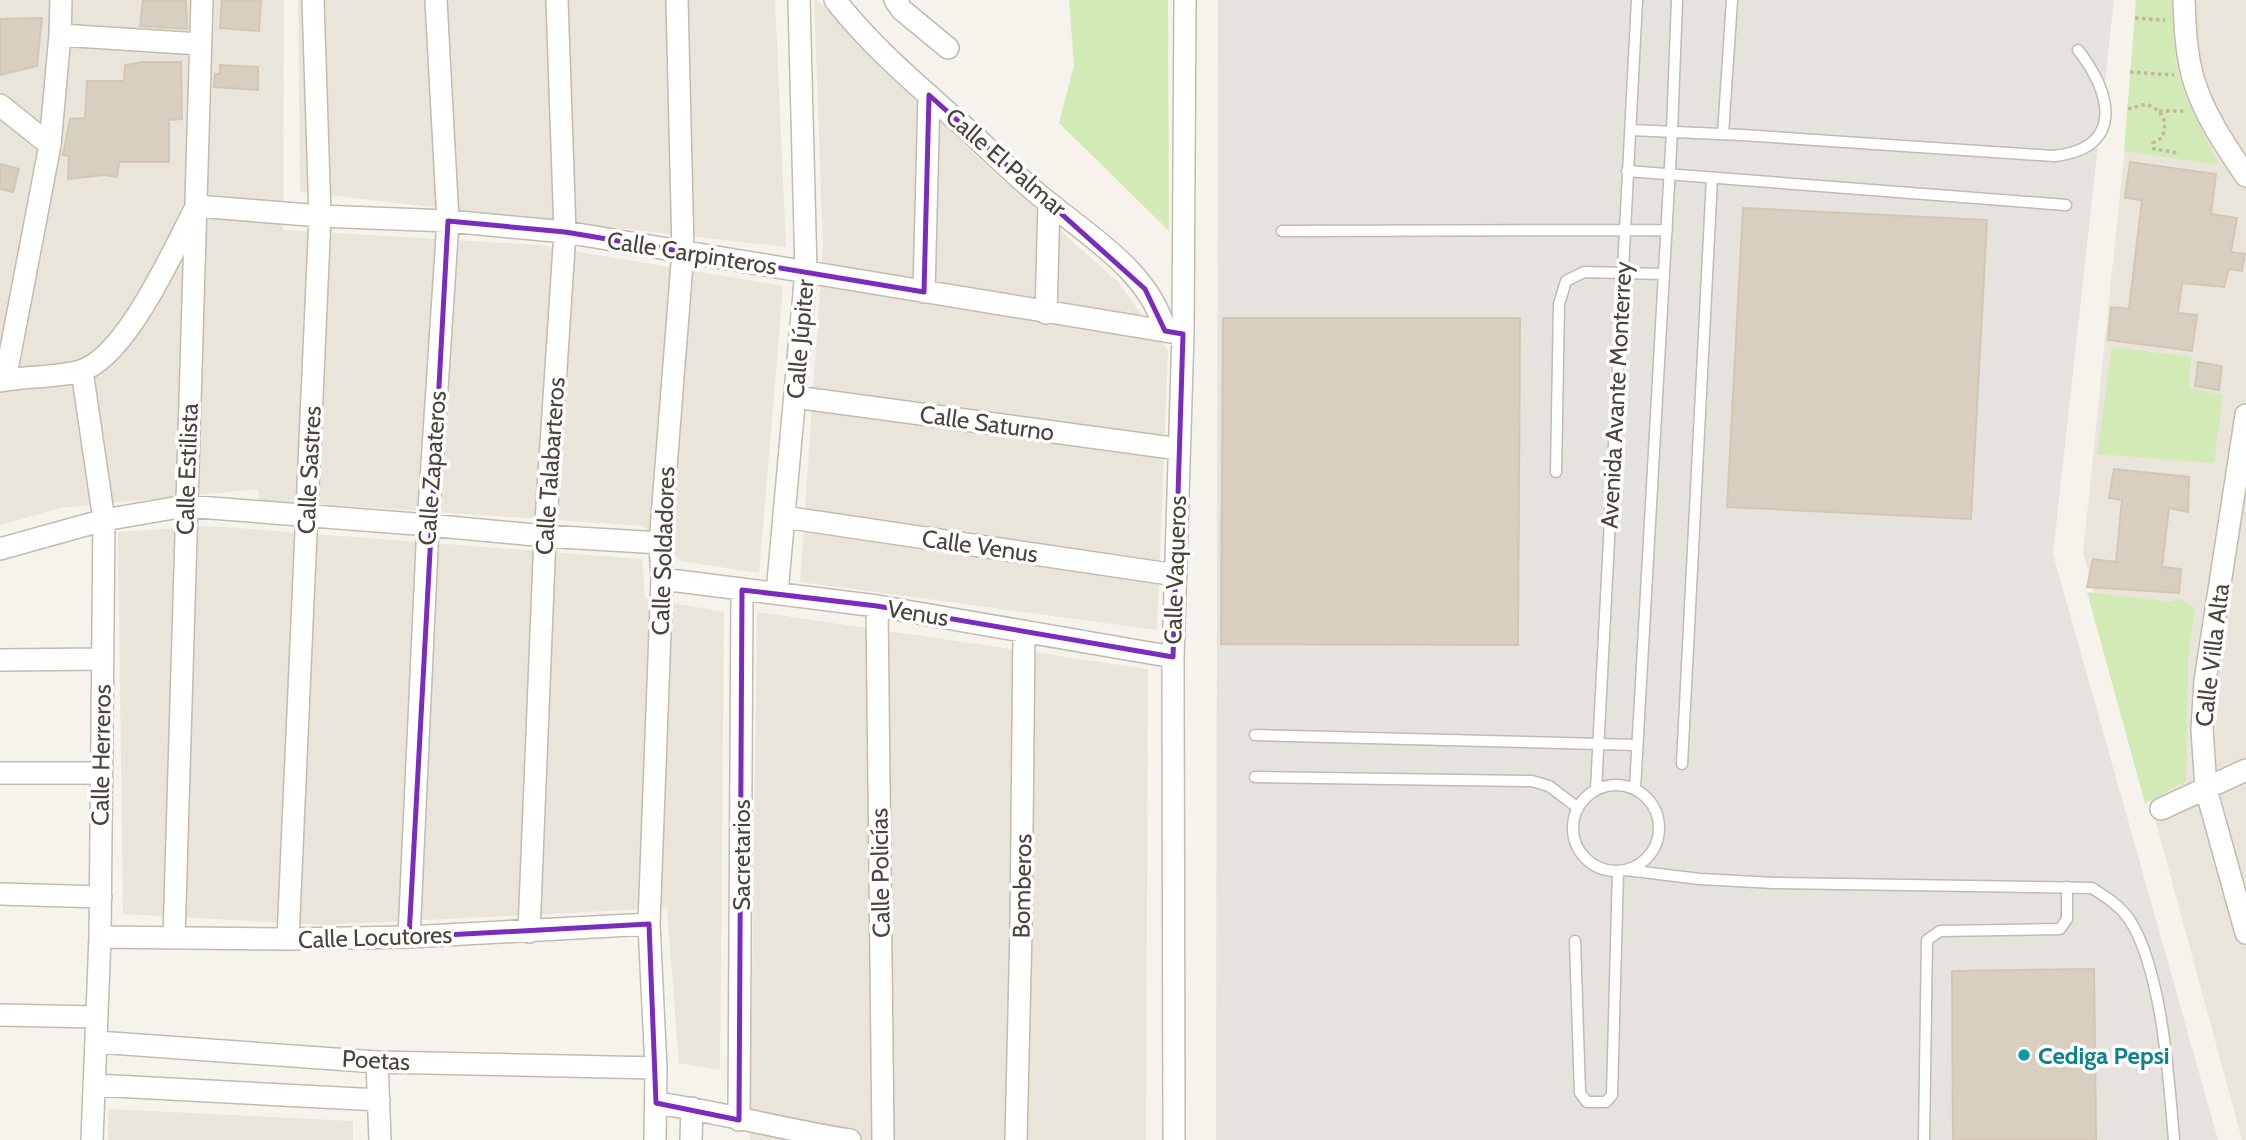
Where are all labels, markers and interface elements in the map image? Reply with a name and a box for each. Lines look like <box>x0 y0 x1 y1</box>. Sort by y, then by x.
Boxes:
street label: Calle El Palmar <box>940 102 1073 223</box>
street label: Calle Carpinteros <box>605 225 779 281</box>
street label: Avenida Avante Monterrey <box>1595 261 1637 529</box>
street label: Calle Júpiter <box>780 278 820 400</box>
street label: Calle Talabarteros <box>529 376 571 556</box>
street label: Calle Zapateros <box>412 390 452 546</box>
street label: Calle Saturno <box>918 399 1056 447</box>
street label: Calle Estilista <box>170 402 204 535</box>
street label: Calle Sastres <box>291 405 327 535</box>
street label: Calle Soldadores <box>646 466 680 636</box>
street label: Calle Vaqueros <box>1158 495 1192 645</box>
street label: Calle Venus <box>920 524 1040 568</box>
street label: Calle Villa Alta <box>2189 581 2235 728</box>
street label: Venus <box>885 594 951 632</box>
street label: Calle Herreros <box>85 684 117 826</box>
street label: Sacretarios <box>727 799 756 911</box>
street label: Calle Policías <box>864 808 896 938</box>
street label: Bomberos <box>1007 833 1037 939</box>
street label: Calle Locutores <box>297 920 453 954</box>
place label: Cediga Pepsi <box>2038 1041 2170 1070</box>
street label: Poetas <box>341 1044 411 1076</box>
marker: Cediga Pepsi <box>2016 1047 2032 1063</box>

